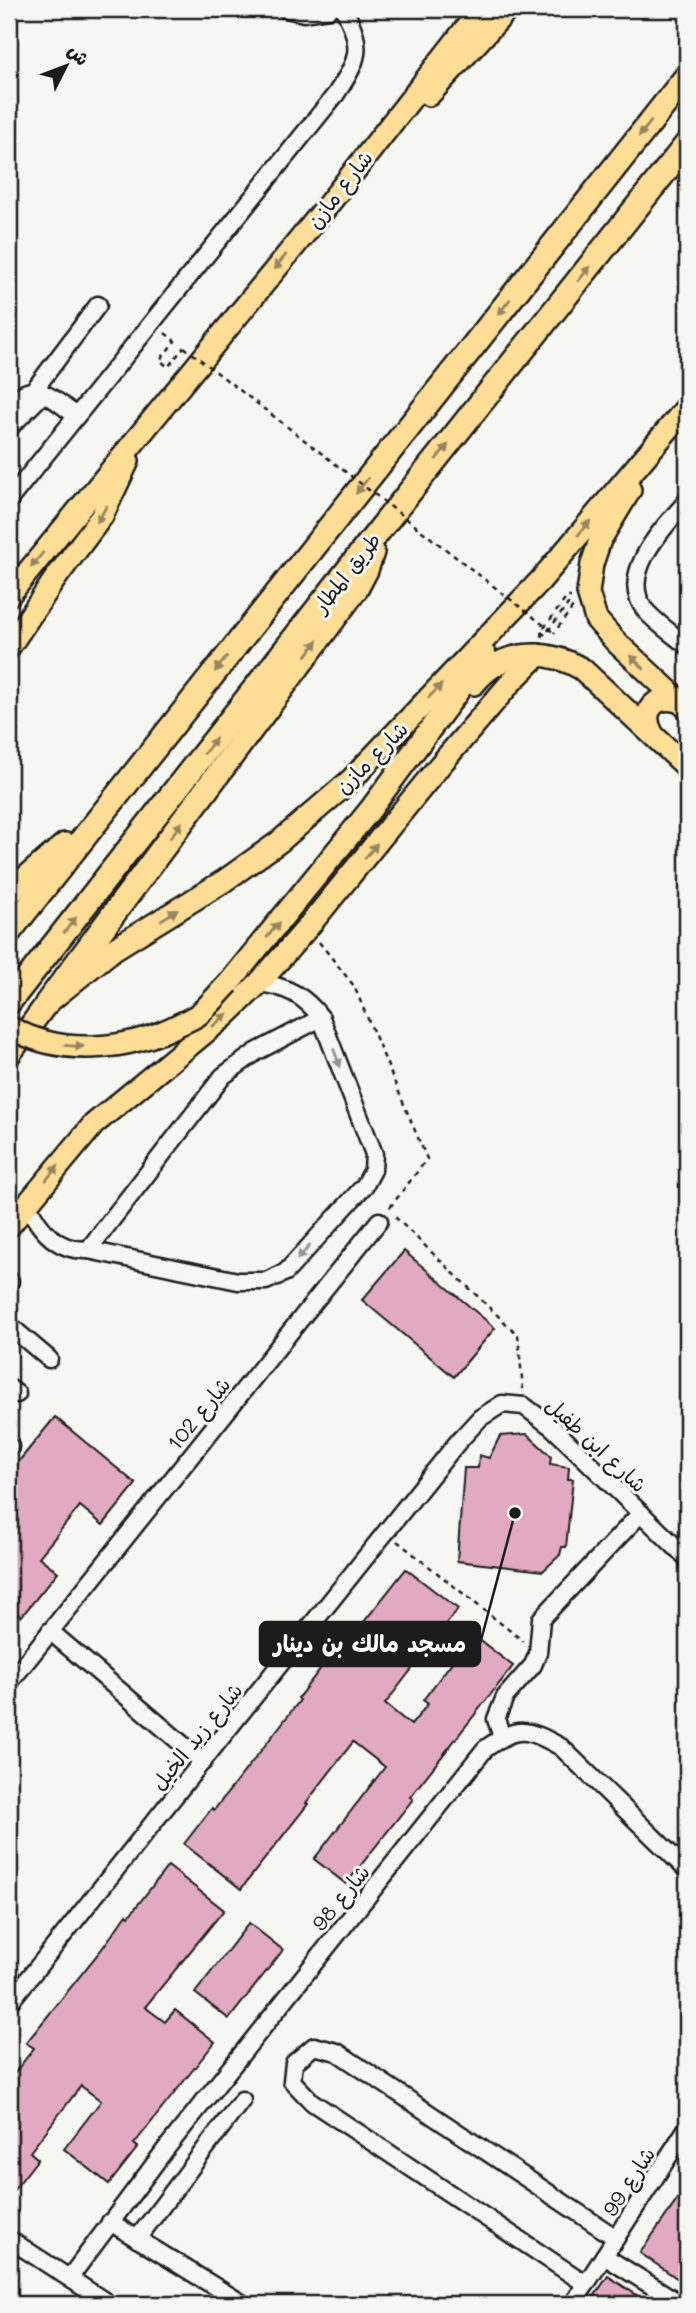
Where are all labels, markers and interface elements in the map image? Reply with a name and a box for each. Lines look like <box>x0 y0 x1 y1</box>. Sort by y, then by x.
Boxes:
north arrow <box>32 32 102 102</box>
text: ش <box>63 38 95 70</box>
one-way arrow <box>638 120 652 138</box>
street label: شارع مازن <box>300 144 380 235</box>
one-way arrow <box>273 253 288 271</box>
one-way arrow <box>576 265 591 282</box>
one-way arrow <box>496 298 511 316</box>
one-way arrow <box>434 443 449 460</box>
one-way arrow <box>355 476 370 494</box>
one-way arrow <box>95 505 108 524</box>
one-way arrow <box>576 520 591 537</box>
street label: طريق المطار <box>305 526 386 619</box>
one-way arrow <box>30 550 45 568</box>
one-way arrow <box>304 639 318 657</box>
one-way arrow <box>629 654 646 670</box>
one-way arrow <box>215 655 229 673</box>
one-way arrow <box>427 683 443 700</box>
street label: شارع مازن <box>329 715 415 801</box>
one-way arrow <box>203 737 218 755</box>
one-way arrow <box>168 821 182 839</box>
one-way arrow <box>363 842 378 859</box>
one-way arrow <box>159 909 178 922</box>
one-way arrow <box>62 916 77 933</box>
one-way arrow <box>265 922 280 939</box>
one-way arrow <box>211 1013 228 1028</box>
one-way arrow <box>63 1040 85 1051</box>
one-way arrow <box>332 1047 343 1068</box>
one-way arrow <box>44 1164 59 1181</box>
one-way arrow <box>296 1243 312 1261</box>
street label: شارع 102 <box>160 1371 238 1457</box>
street label: شارع ابن طفيل <box>539 1390 653 1500</box>
callout: مسجد مالك بن دينار <box>260 1622 480 1666</box>
text: مسجد مالك بن دينار <box>272 1628 466 1658</box>
street label: شارع زيد الخيل <box>144 1677 250 1797</box>
street label: شارع 98 <box>305 1858 377 1937</box>
street label: شارع 99 <box>596 2141 663 2222</box>

